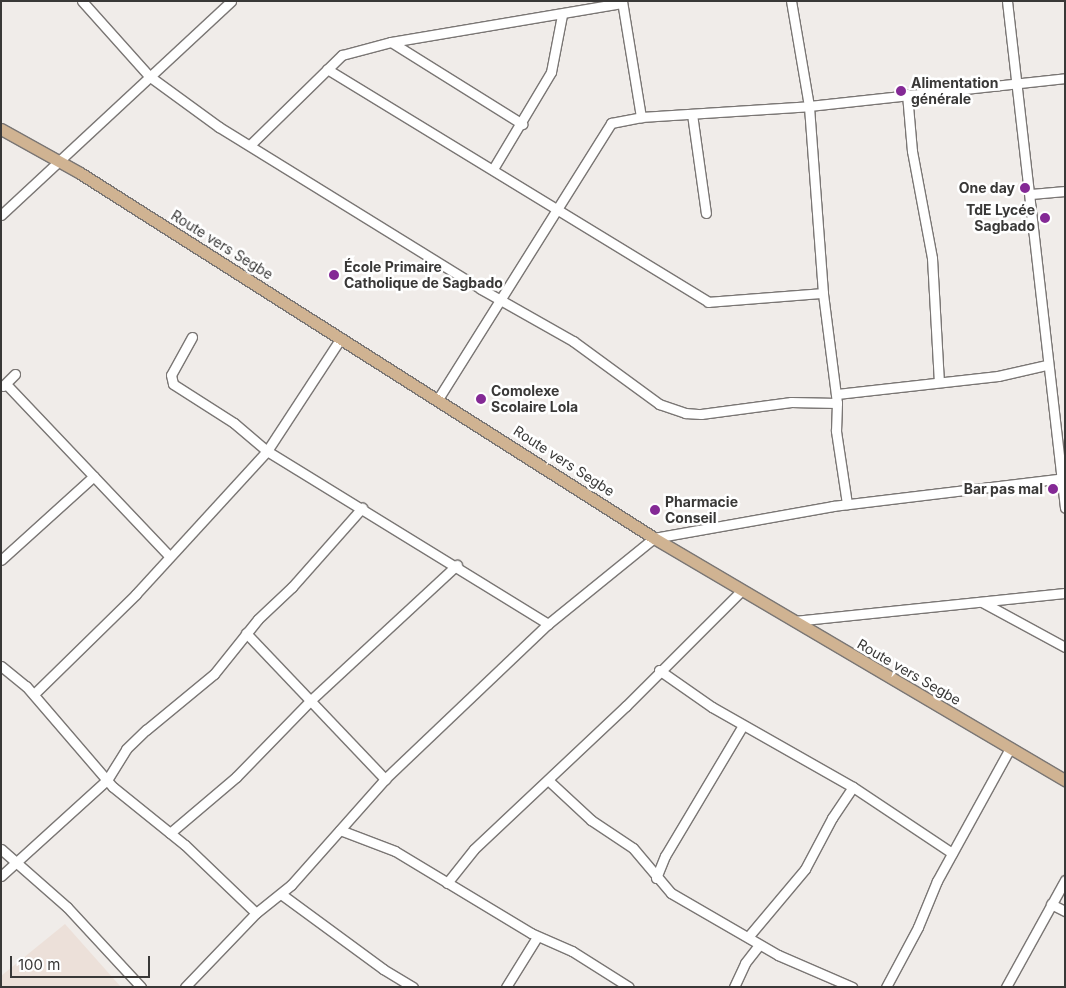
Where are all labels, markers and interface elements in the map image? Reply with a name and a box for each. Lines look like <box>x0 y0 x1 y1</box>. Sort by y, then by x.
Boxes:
place label: Alimentation générale <box>911 75 998 108</box>
marker: Alimentation générale <box>895 85 907 97</box>
place label: One day <box>959 180 1015 196</box>
marker: One day <box>1019 182 1031 194</box>
place label: TdE Lycée Sagbado <box>966 202 1035 234</box>
street label: Route vers Segbe <box>168 207 276 283</box>
marker: TdE Lycée Sagbado <box>1039 212 1051 224</box>
place label: École Primaire Catholique de Sagbado <box>344 259 503 292</box>
marker: École Primaire Catholique de Sagbado <box>328 269 340 281</box>
place label: Comolexe Scolaire Lola <box>491 383 578 416</box>
marker: Comolexe Scolaire Lola <box>475 393 487 405</box>
street label: Route vers Segbe <box>510 422 618 500</box>
place label: Bar pas mal <box>964 481 1043 497</box>
marker: Bar pas mal <box>1047 483 1059 495</box>
place label: Pharmacie Conseil <box>665 494 738 526</box>
marker: Pharmacie Conseil <box>649 504 661 516</box>
street label: Route vers Segbe <box>854 636 964 708</box>
scale bar <box>12 946 152 978</box>
text: 100 m <box>18 955 60 974</box>

